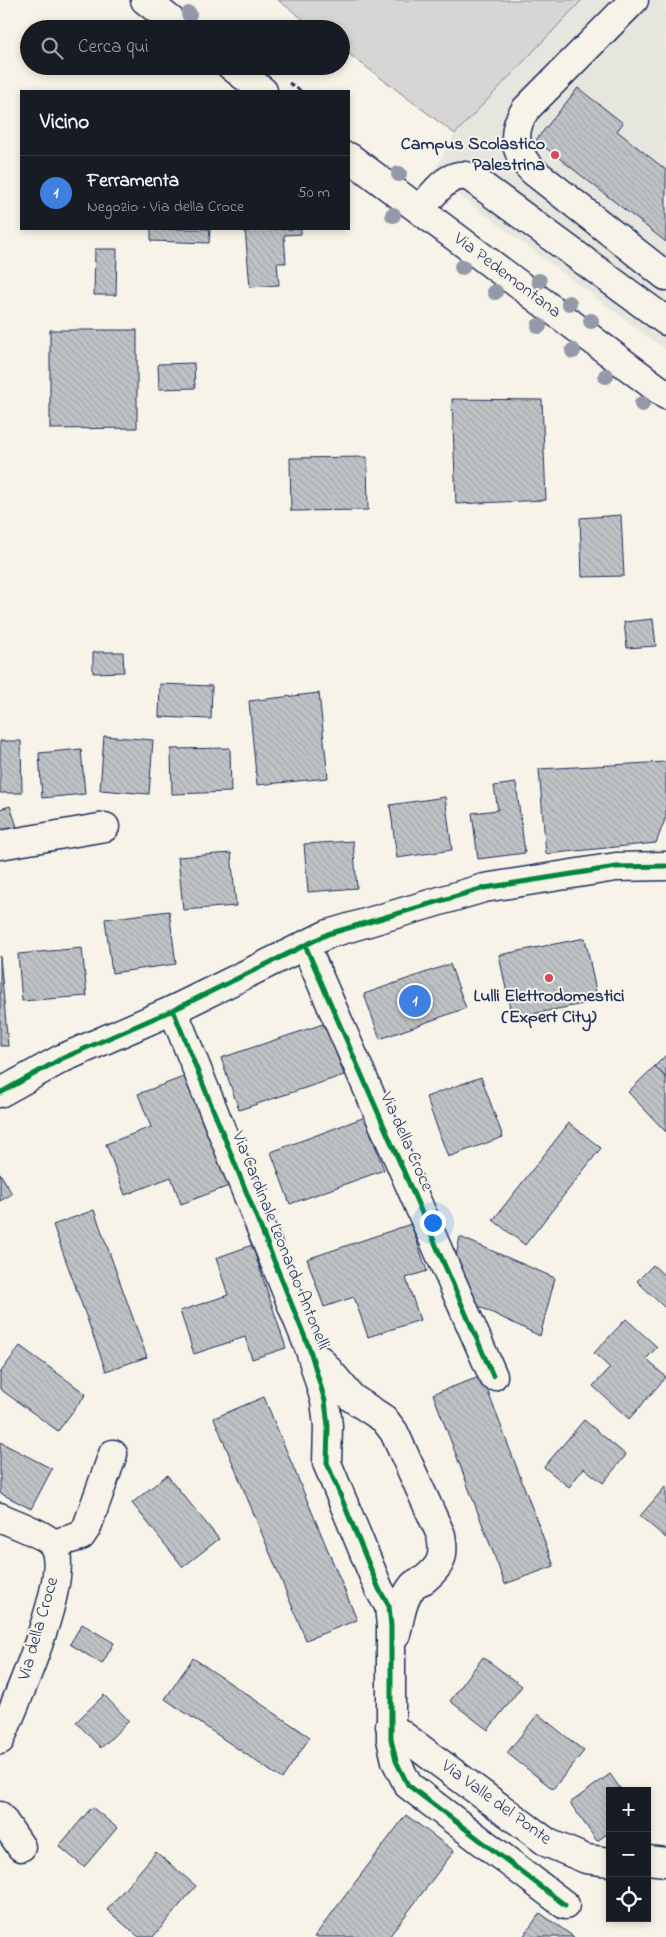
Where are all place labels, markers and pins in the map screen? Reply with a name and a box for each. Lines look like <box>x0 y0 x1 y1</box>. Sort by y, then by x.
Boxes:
place label: Campus Scolastico Palestrina <box>401 132 545 179</box>
marker: Campus Scolastico Palestrina <box>549 149 561 161</box>
marker: Lulli Elettrodomestici (Expert City) <box>543 972 555 984</box>
pin: 1 <box>399 982 431 1020</box>
place label: Lulli Elettrodomestici (Expert City) <box>474 984 624 1032</box>

